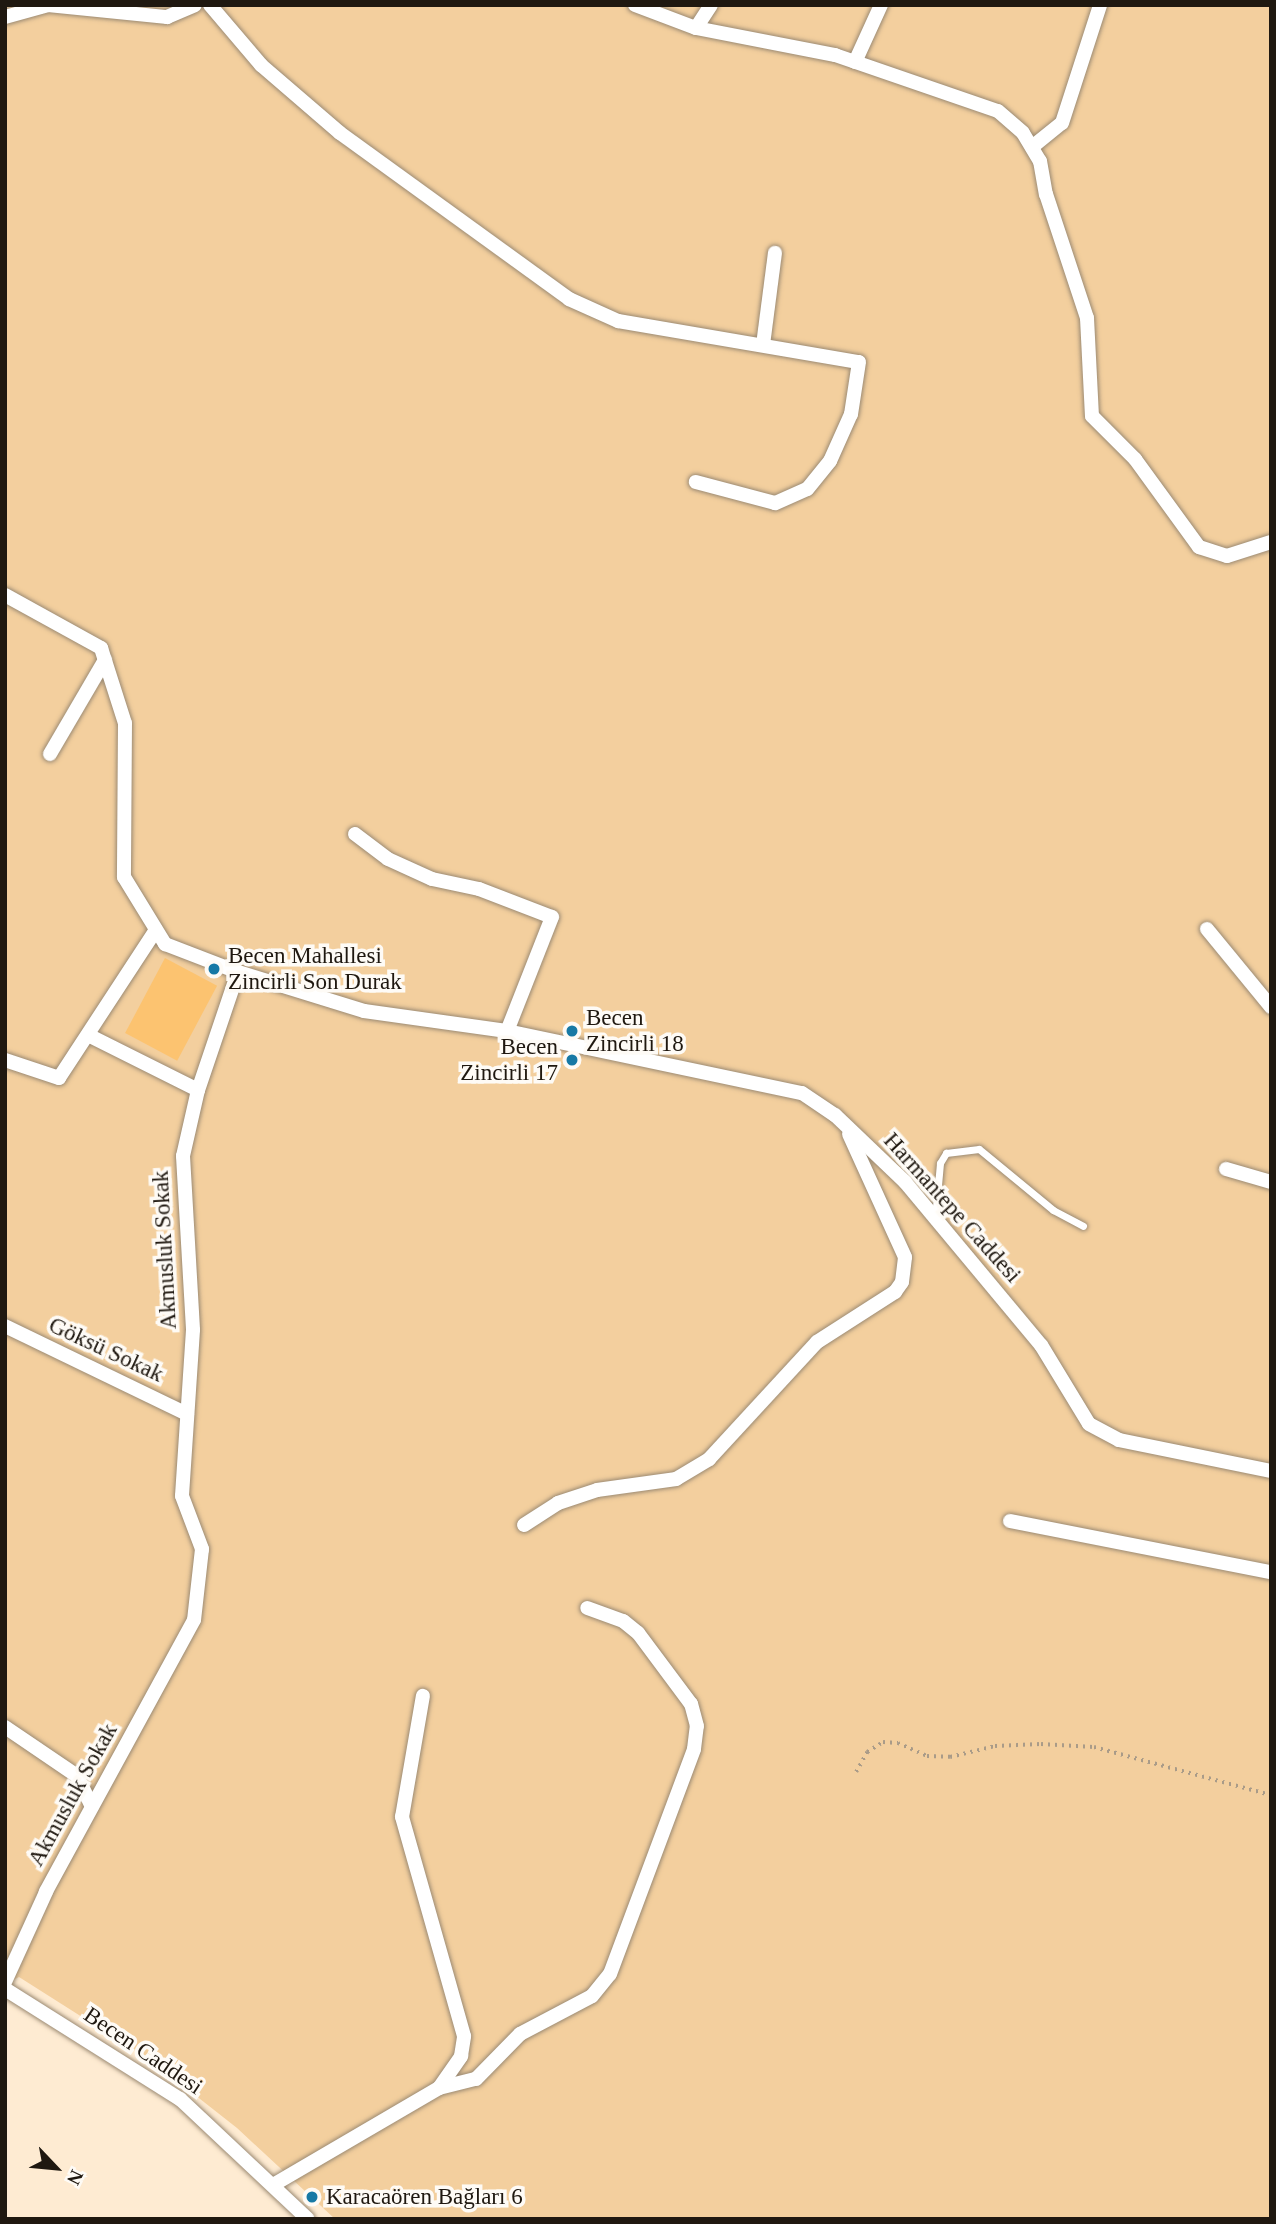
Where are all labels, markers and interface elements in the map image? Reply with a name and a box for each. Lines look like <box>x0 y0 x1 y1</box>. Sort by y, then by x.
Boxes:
place label: Becen Mahallesi Zincirli Son Durak <box>228 942 402 996</box>
marker: Becen Mahallesi Zincirli Son Durak <box>206 961 222 977</box>
place label: Becen Zincirli 18 <box>586 1004 684 1058</box>
marker: Becen Zincirli 18 <box>564 1023 580 1039</box>
place label: Becen Zincirli 17 <box>460 1033 558 1087</box>
marker: Becen Zincirli 17 <box>564 1052 580 1068</box>
street label: Harmantepe Caddesi <box>877 1127 1027 1289</box>
street label: Akmusluk Sokak <box>147 1170 183 1330</box>
street label: Göksü Sokak <box>44 1311 168 1389</box>
street label: Akmusluk Sokak <box>22 1719 124 1871</box>
street label: Becen Caddesi <box>78 2001 208 2101</box>
north arrow <box>21 2133 91 2203</box>
text: N <box>63 2167 88 2188</box>
place label: Karacaören Bağları 6 <box>326 2183 523 2211</box>
marker: Karacaören Bağları 6 <box>304 2189 320 2205</box>

